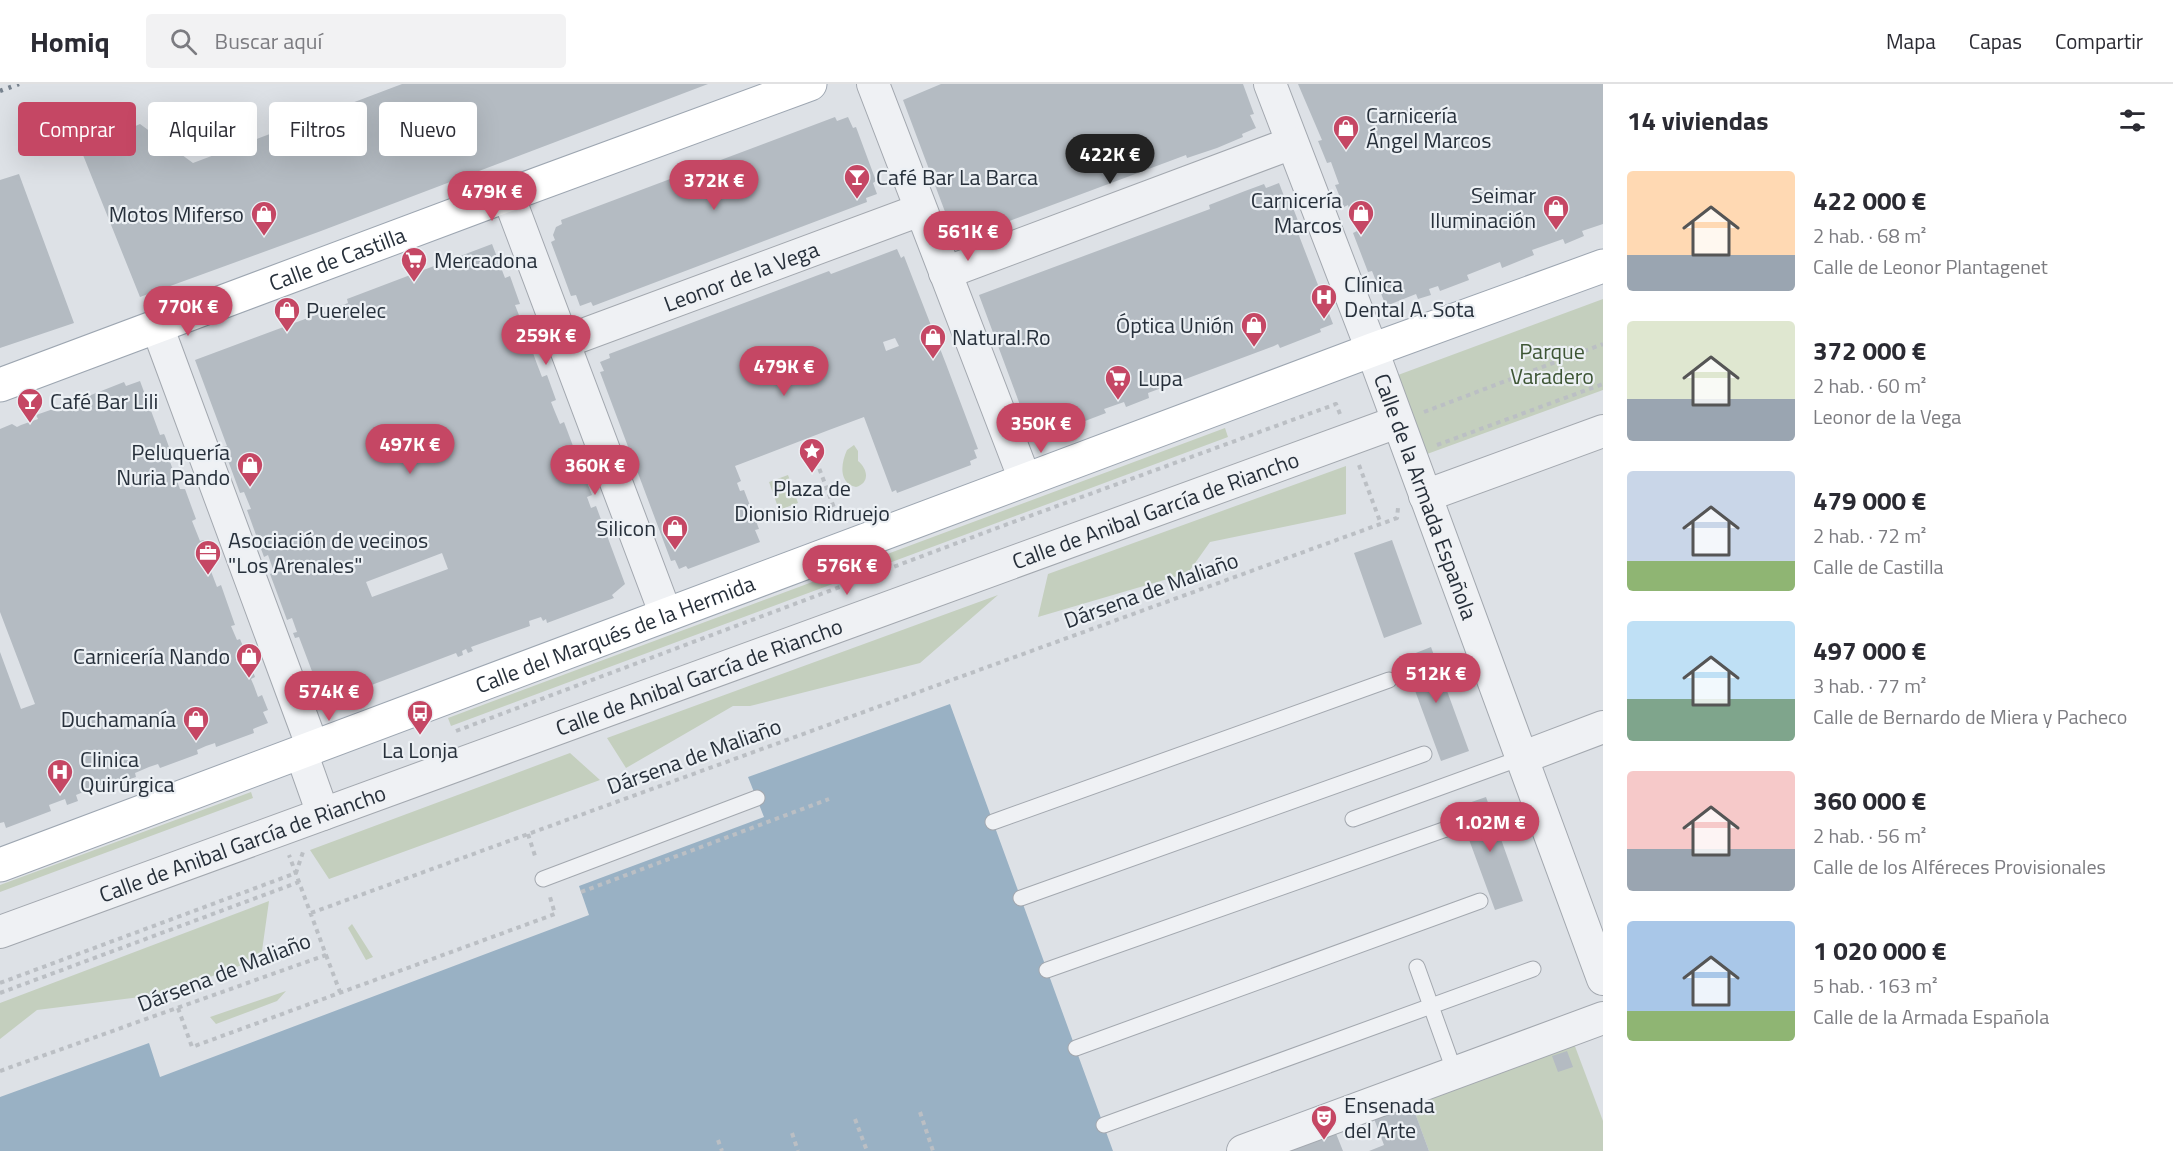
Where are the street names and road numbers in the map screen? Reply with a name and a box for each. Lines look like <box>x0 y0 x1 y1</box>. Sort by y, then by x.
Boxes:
street label: Calle de Castilla <box>264 218 410 300</box>
street label: Leonor de la Vega <box>659 232 824 321</box>
street label: Calle de la Armada Española <box>1365 369 1487 624</box>
street label: Calle de Anibal García de Riancho <box>1007 442 1304 578</box>
street label: Dársena de Maliaño <box>1059 543 1243 637</box>
street label: Calle del Marqués de la Hermida <box>470 566 760 702</box>
street label: Calle de Anibal García de Riancho <box>551 609 847 745</box>
street label: Dársena de Maliaño <box>602 709 786 803</box>
street label: Calle de Anibal García de Riancho <box>94 776 391 911</box>
street label: Dársena de Maliaño <box>132 923 316 1021</box>

